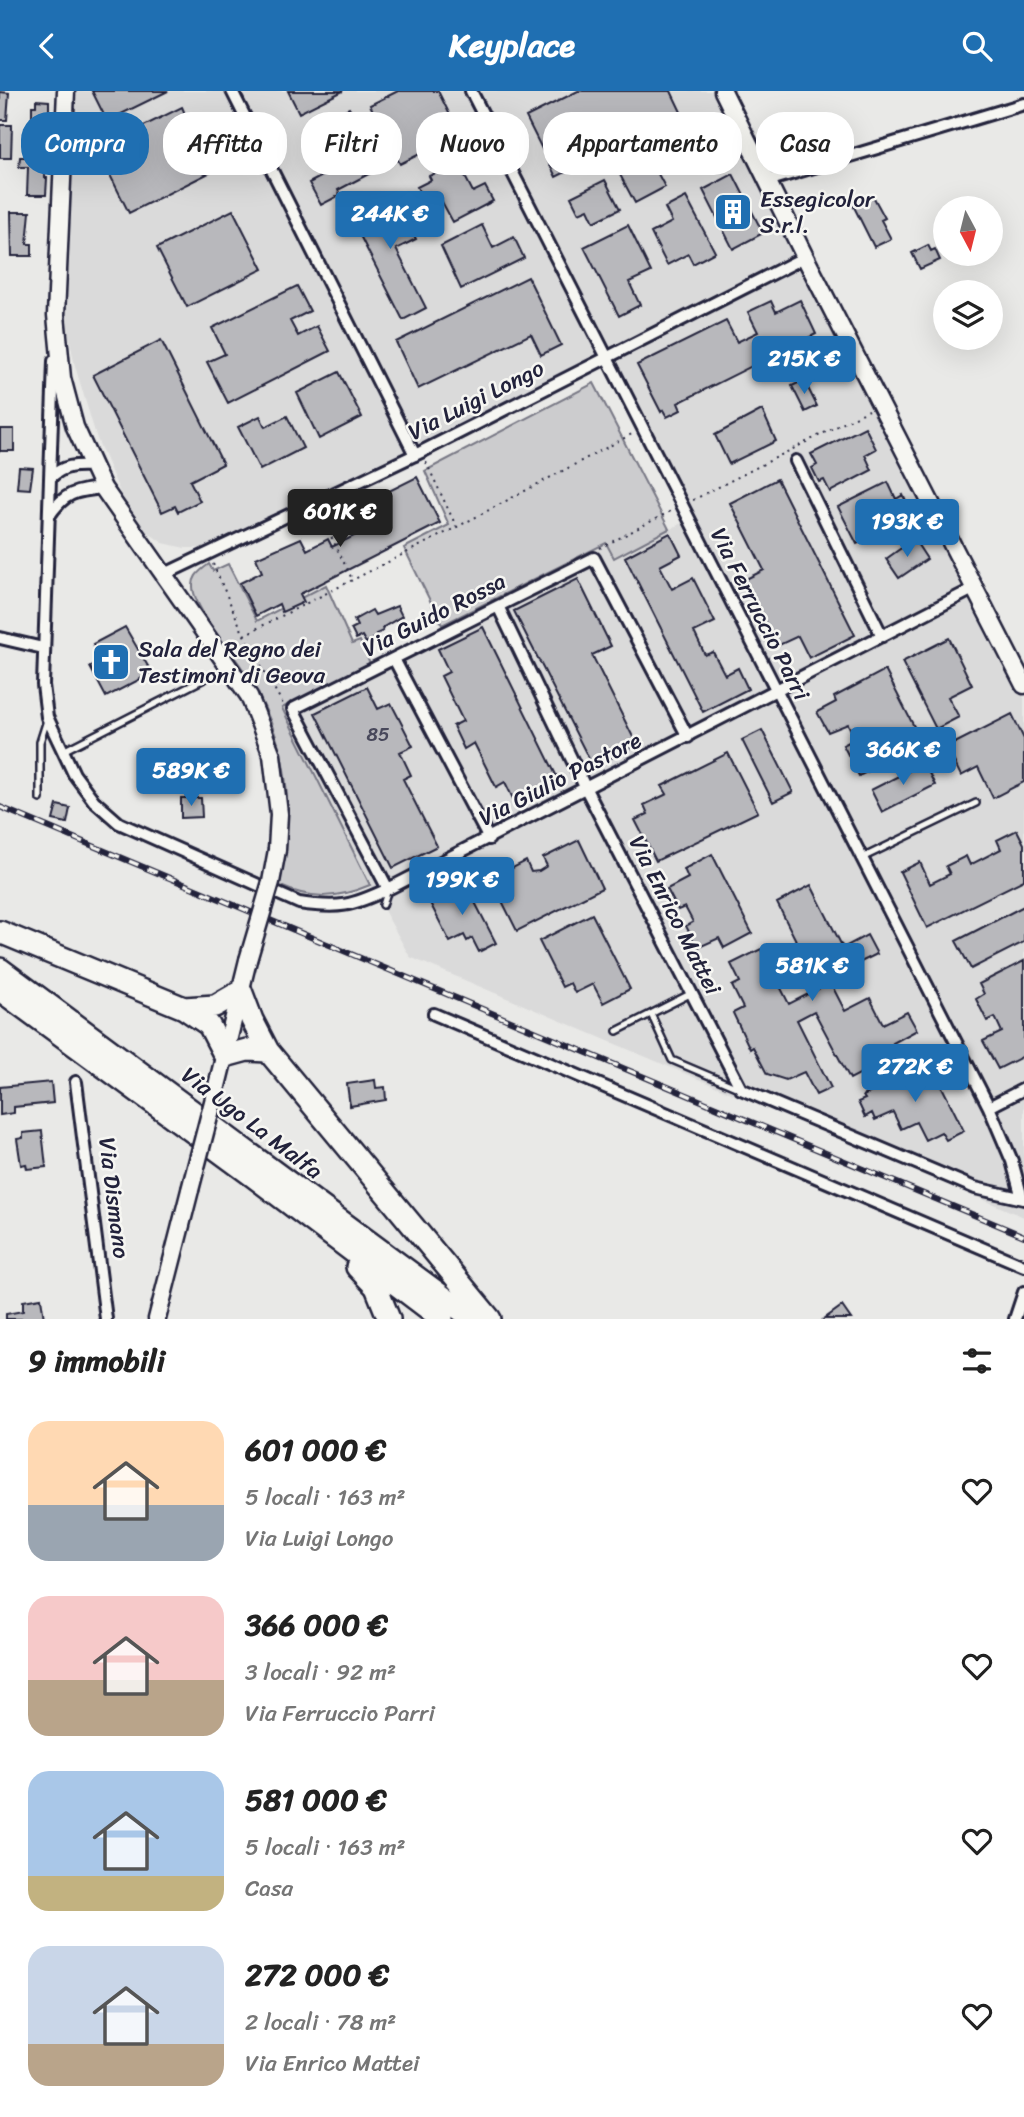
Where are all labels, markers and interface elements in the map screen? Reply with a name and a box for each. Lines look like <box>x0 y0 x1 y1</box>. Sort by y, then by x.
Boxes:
text: Keyplace <box>449 17 575 74</box>
icon: back <box>28 27 66 65</box>
icon: search <box>958 27 996 65</box>
chip: Compra <box>21 112 149 175</box>
chip: Affitta <box>163 112 287 175</box>
chip: Filtri <box>301 112 402 175</box>
chip: Nuovo <box>416 112 529 175</box>
chip: Appartamento <box>543 112 742 175</box>
chip: Casa <box>756 112 854 175</box>
place label: Essegicolor S.r.l. <box>760 179 876 246</box>
pin: 244K € <box>333 191 447 251</box>
building icon: Essegicolor S.r.l. <box>712 191 754 233</box>
text: 244K € <box>351 193 429 234</box>
north arrow <box>933 196 1003 266</box>
map controls <box>933 196 1003 350</box>
button: layers <box>933 280 1003 350</box>
pin: 215K € <box>747 337 861 396</box>
text: 215K € <box>768 338 840 379</box>
street label: Via Luigi Longo <box>401 348 552 452</box>
pin: 601K € <box>283 489 397 549</box>
text: 601K € <box>304 491 376 532</box>
pin: 193K € <box>850 499 964 559</box>
text: 193K € <box>871 501 943 542</box>
street label: Via Ferruccio Parri <box>699 520 822 708</box>
street label: Via Guido Rossa <box>355 561 513 669</box>
place label: Sala del Regno dei Testimoni di Geova <box>138 629 326 696</box>
church icon: Sala del Regno dei Testimoni di Geova <box>90 641 132 683</box>
house number: 85 <box>366 718 390 751</box>
street label: Via Giulio Pastore <box>471 720 649 838</box>
pin: 366K € <box>846 727 960 787</box>
text: 366K € <box>866 729 940 770</box>
pin: 589K € <box>134 749 248 808</box>
text: 589K € <box>152 750 230 791</box>
street label: Via Enrico Mattei <box>617 828 733 1003</box>
pin: 199K € <box>405 857 519 917</box>
text: 199K € <box>425 859 499 900</box>
pin: 581K € <box>755 943 869 1003</box>
text: 581K € <box>775 945 849 986</box>
pin: 272K € <box>858 1045 972 1104</box>
text: 272K € <box>878 1046 952 1087</box>
street label: Via Ugo La Malfa <box>172 1056 332 1191</box>
street label: Via Dismano <box>86 1135 142 1261</box>
text: 9 immobili <box>28 1334 165 1388</box>
icon: filters <box>958 1342 996 1380</box>
text: 601 000 € <box>245 1423 386 1477</box>
icon: home <box>84 1449 168 1533</box>
icon: heart <box>958 1472 996 1510</box>
text: 5 locali · 163 m² <box>245 1477 406 1518</box>
text: Via Luigi Longo <box>245 1518 394 1559</box>
text: 366 000 € <box>245 1598 388 1652</box>
icon: home <box>84 1624 168 1708</box>
icon: heart <box>958 1647 996 1685</box>
text: 3 locali · 92 m² <box>245 1652 396 1693</box>
text: Via Ferruccio Parri <box>245 1693 435 1734</box>
text: 581 000 € <box>245 1773 387 1827</box>
icon: home <box>84 1799 168 1883</box>
icon: heart <box>958 1822 996 1860</box>
text: 5 locali · 163 m² <box>245 1827 406 1868</box>
text: Casa <box>245 1868 293 1909</box>
text: 272 000 € <box>245 1948 389 2002</box>
icon: home <box>84 1974 168 2058</box>
icon: heart <box>958 1997 996 2035</box>
text: 2 locali · 78 m² <box>245 2002 396 2043</box>
text: Via Enrico Mattei <box>245 2043 419 2084</box>

